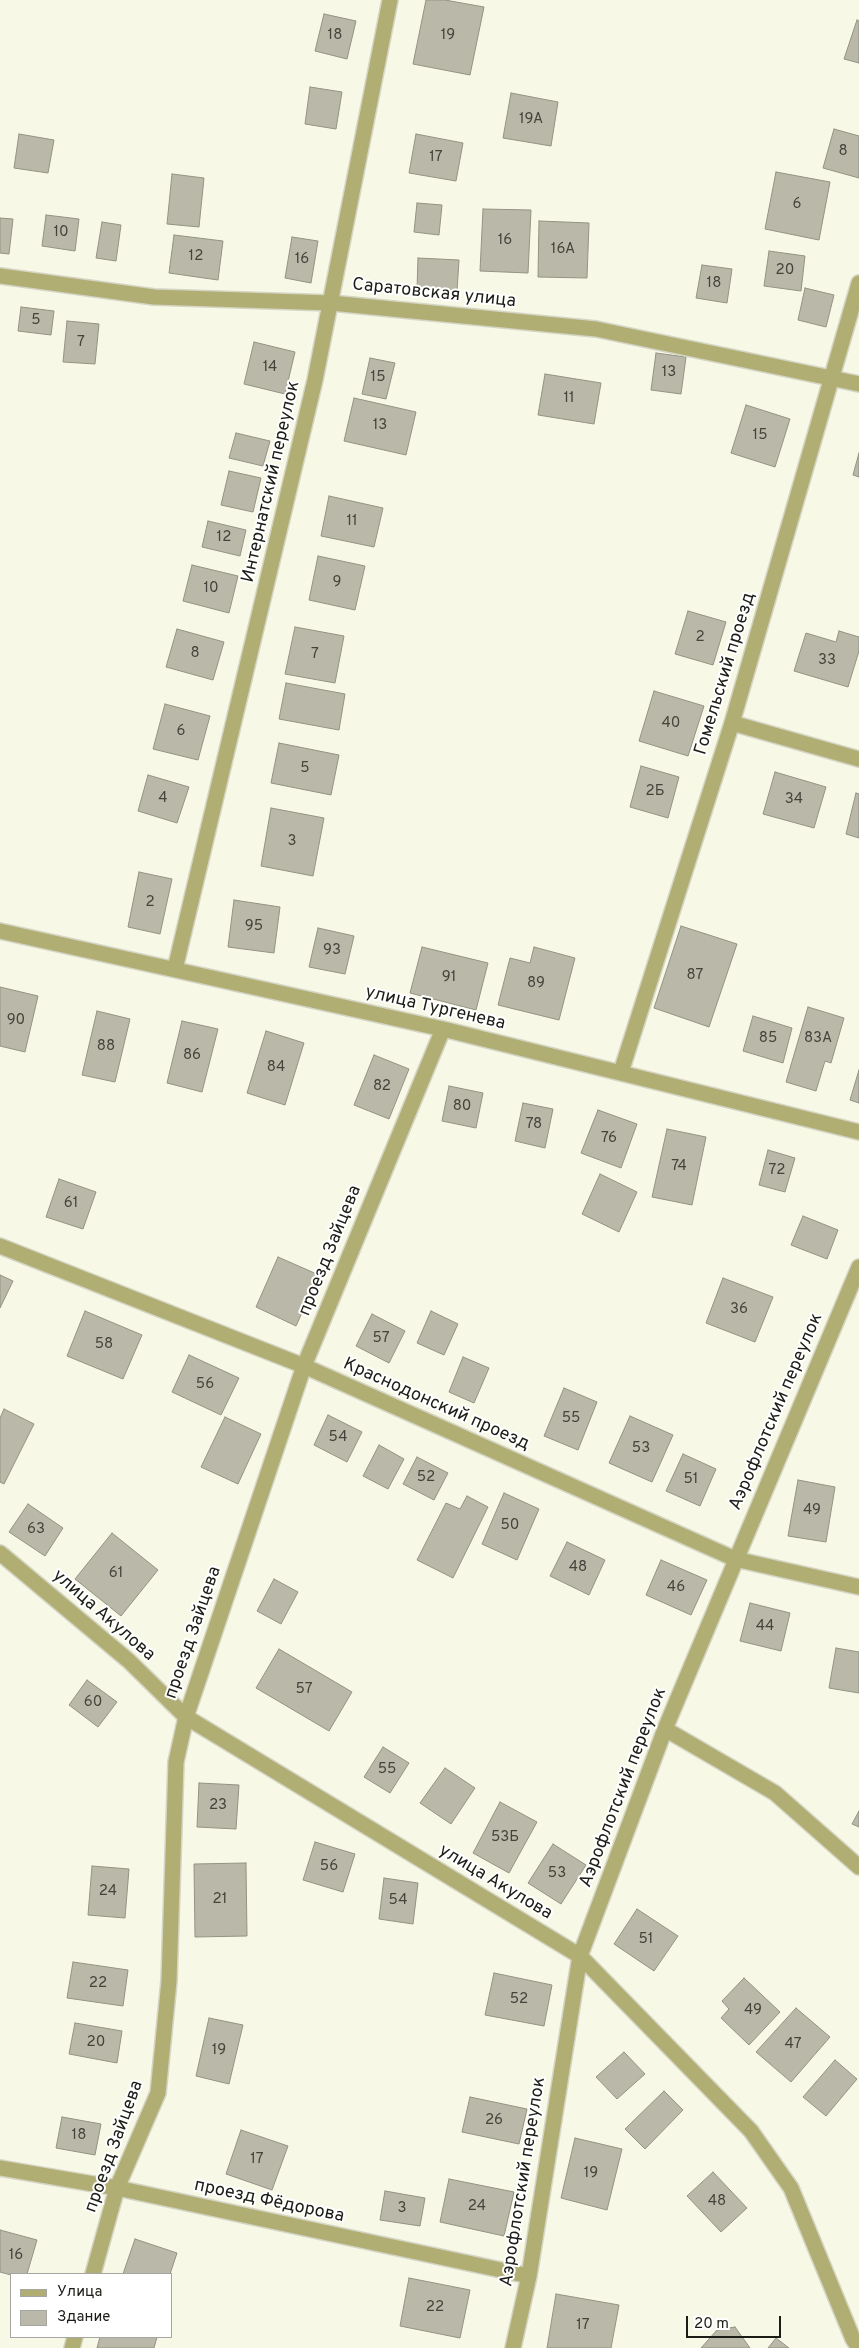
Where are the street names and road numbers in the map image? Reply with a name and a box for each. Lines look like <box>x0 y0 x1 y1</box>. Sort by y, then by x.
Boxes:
street label: Саратовская улица <box>351 275 517 313</box>
street label: Интернатский переулок <box>238 379 306 585</box>
street label: Гомельский проезд <box>691 590 761 758</box>
street label: улица Тургенева <box>363 982 507 1036</box>
street label: проезд Зайцева <box>295 1183 367 1319</box>
street label: Аэрофлотский переулок <box>726 1310 828 1514</box>
street label: Краснодонский проезд <box>339 1354 533 1456</box>
street label: проезд Зайцева <box>161 1564 227 1702</box>
street label: улица Акулова <box>47 1566 159 1666</box>
street label: Аэрофлотский переулок <box>576 1685 672 1891</box>
street label: улица Акулова <box>434 1841 556 1925</box>
street label: Аэрофлотский переулок <box>497 2076 551 2288</box>
street label: проезд Зайцева <box>81 2078 149 2216</box>
street label: проезд Фёдорова <box>192 2176 346 2228</box>

